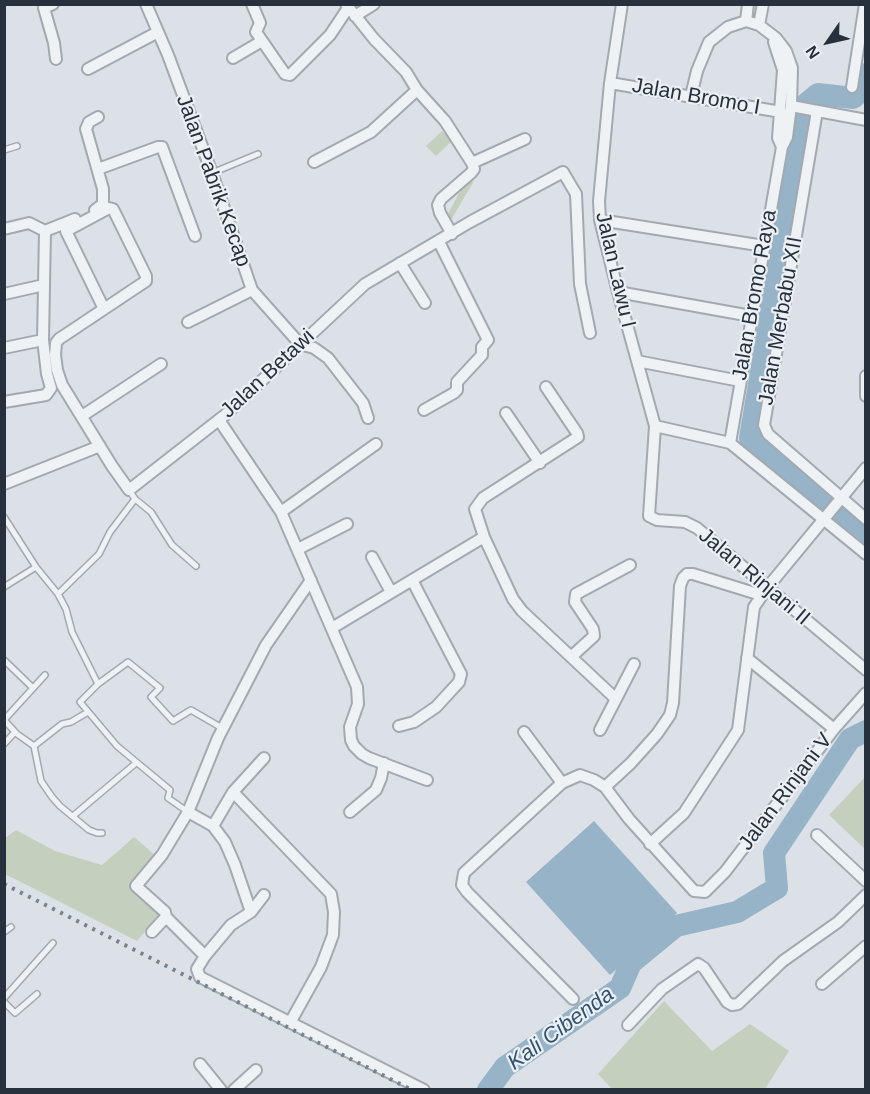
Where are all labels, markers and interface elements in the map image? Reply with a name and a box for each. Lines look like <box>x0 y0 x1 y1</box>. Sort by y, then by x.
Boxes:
north arrow <box>798 12 858 72</box>
text: N <box>802 43 823 62</box>
street label: Jalan Bromo I <box>630 73 762 121</box>
street label: Jalan Pabrik Kecap <box>170 92 256 270</box>
street label: Jalan Bromo Raya <box>728 208 782 382</box>
street label: Jalan Lawu I <box>589 210 641 330</box>
street label: Jalan Merbabu XII <box>754 235 808 407</box>
street label: Jalan Betawi <box>216 324 320 424</box>
street label: Jalan Rinjani II <box>693 523 815 631</box>
street label: Jalan Rinjani V <box>734 728 838 856</box>
water label: Kali Cibenda <box>503 982 619 1076</box>

